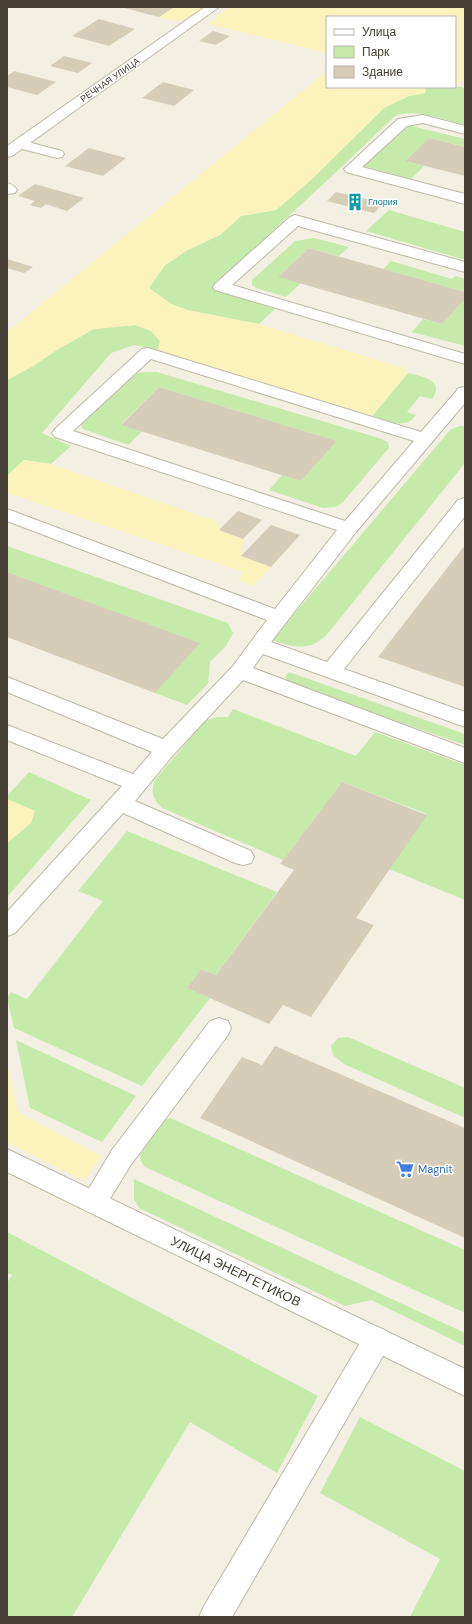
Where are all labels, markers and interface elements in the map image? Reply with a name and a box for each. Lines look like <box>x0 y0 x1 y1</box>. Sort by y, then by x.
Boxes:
legend <box>326 16 456 88</box>
text: Улица <box>362 24 396 40</box>
text: Парк <box>362 44 390 60</box>
street label: РЕЧНАЯ УЛИЦА <box>78 55 142 105</box>
text: Здание <box>362 64 403 80</box>
building icon: Глория <box>345 192 365 212</box>
place label: Глория <box>368 196 398 208</box>
supermarket icon: Magnit <box>395 1159 415 1179</box>
place label: Magnit <box>418 1162 453 1176</box>
street label: УЛИЦА ЭНЕРГЕТИКОВ <box>168 1233 304 1310</box>

